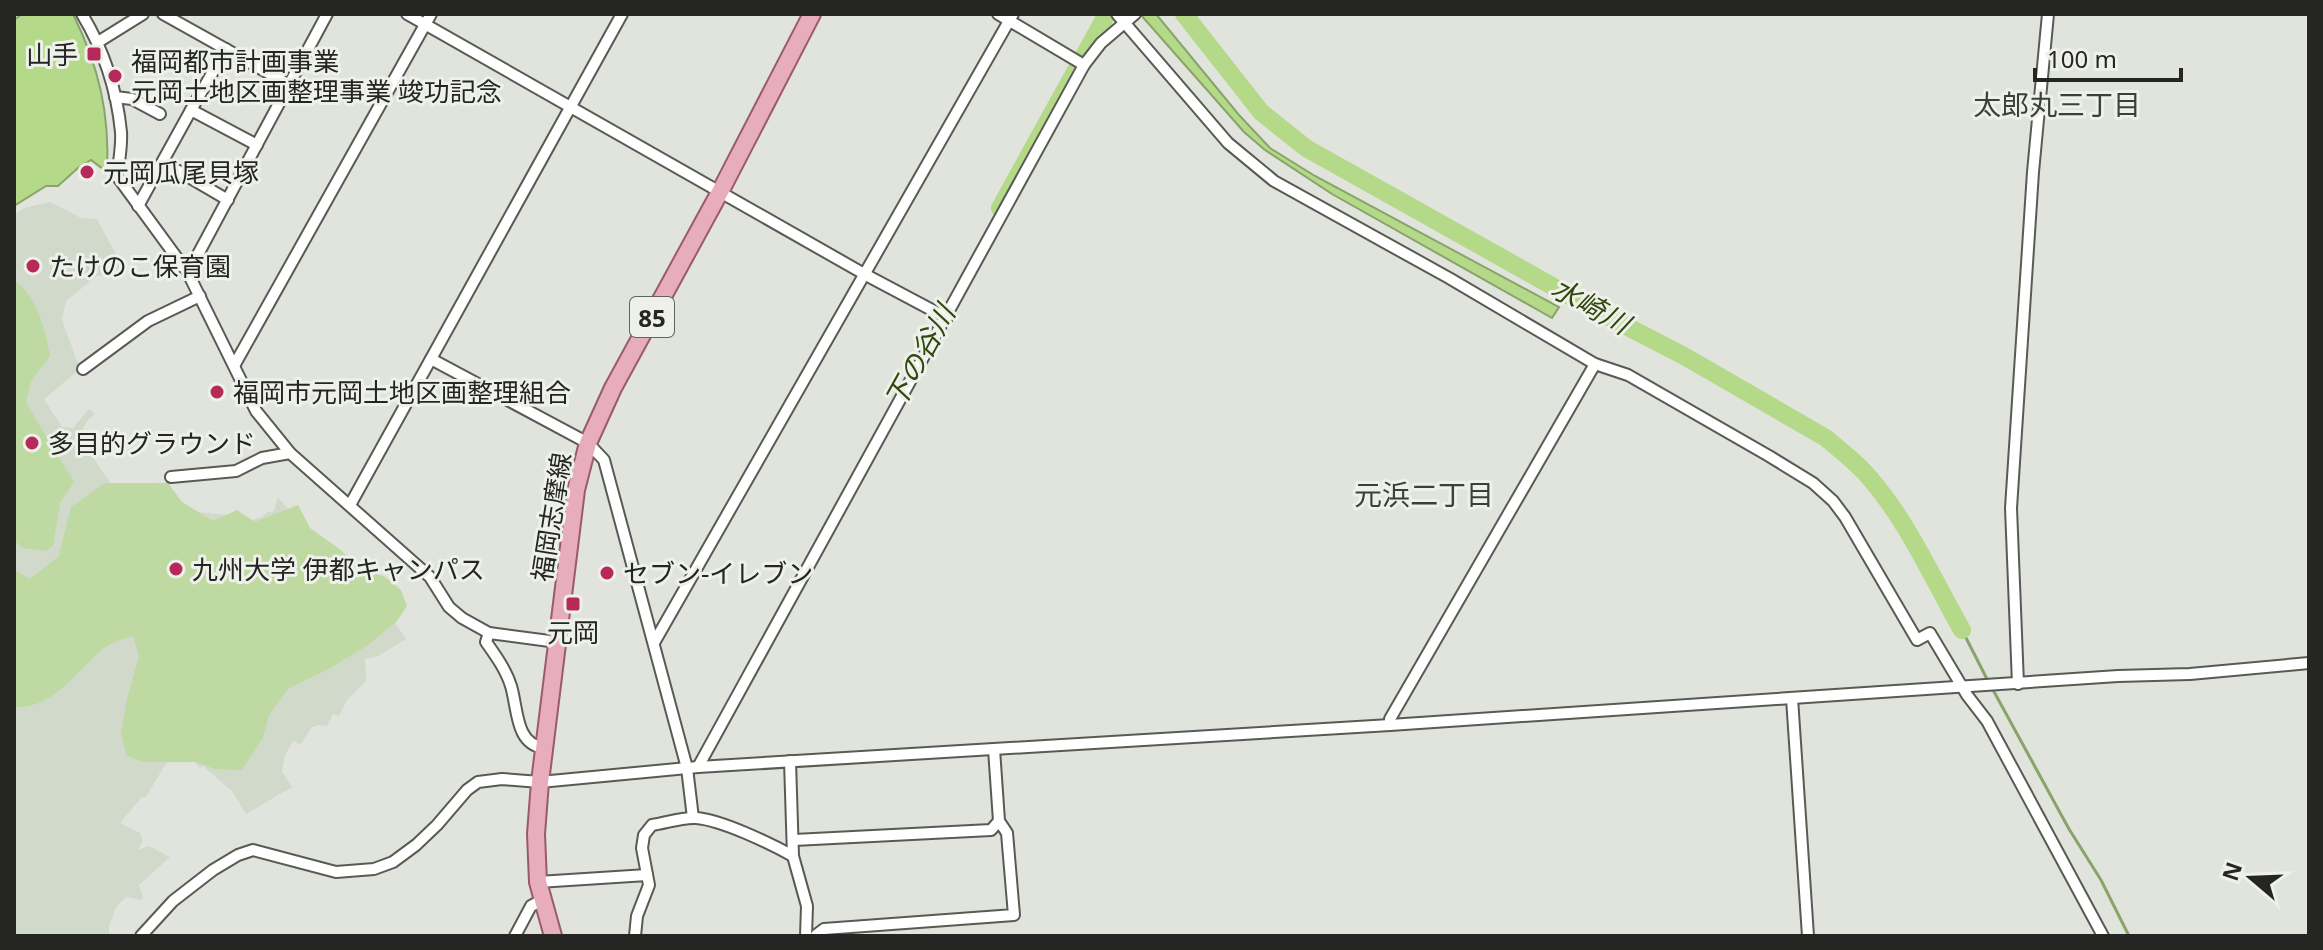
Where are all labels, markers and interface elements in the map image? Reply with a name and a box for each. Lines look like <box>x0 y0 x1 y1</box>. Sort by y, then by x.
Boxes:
scale bar <box>2035 32 2181 82</box>
place label: 山手 <box>26 36 78 72</box>
text: 100 m <box>2047 42 2117 75</box>
place label: 福岡都市計画事業 元岡土地区画整理事業 竣功記念 <box>131 43 502 109</box>
marker: 山手 <box>85 45 103 63</box>
marker: 福岡都市計画事業 元岡土地区画整理事業 竣功記念 <box>106 67 124 85</box>
district label: 太郎丸三丁目 <box>1973 85 2141 123</box>
place label: 元岡瓜尾貝塚 <box>103 154 259 190</box>
marker: 元岡瓜尾貝塚 <box>78 163 96 181</box>
place label: たけのこ保育園 <box>49 248 231 284</box>
marker: たけのこ保育園 <box>24 257 42 275</box>
water label: 水崎川 <box>1545 268 1640 343</box>
water label: 下の谷川 <box>875 295 964 414</box>
road number: 85 <box>630 297 674 337</box>
place label: 福岡市元岡土地区画整理組合 <box>233 374 571 410</box>
marker: 福岡市元岡土地区画整理組合 <box>208 383 226 401</box>
place label: 多目的グラウンド <box>48 425 256 461</box>
marker: 多目的グラウンド <box>23 434 41 452</box>
street label: 福岡志摩線 <box>523 450 579 584</box>
district label: 元浜二丁目 <box>1354 475 1494 513</box>
place label: 九州大学 伊都キャンパス <box>192 551 485 587</box>
place label: セブン-イレブン <box>623 555 813 591</box>
marker: 九州大学 伊都キャンパス <box>167 560 185 578</box>
marker: セブン-イレブン <box>598 564 616 582</box>
marker: 元岡 <box>564 595 582 613</box>
place label: 元岡 <box>547 614 599 650</box>
north arrow <box>2211 838 2291 918</box>
text: N <box>2214 858 2248 885</box>

